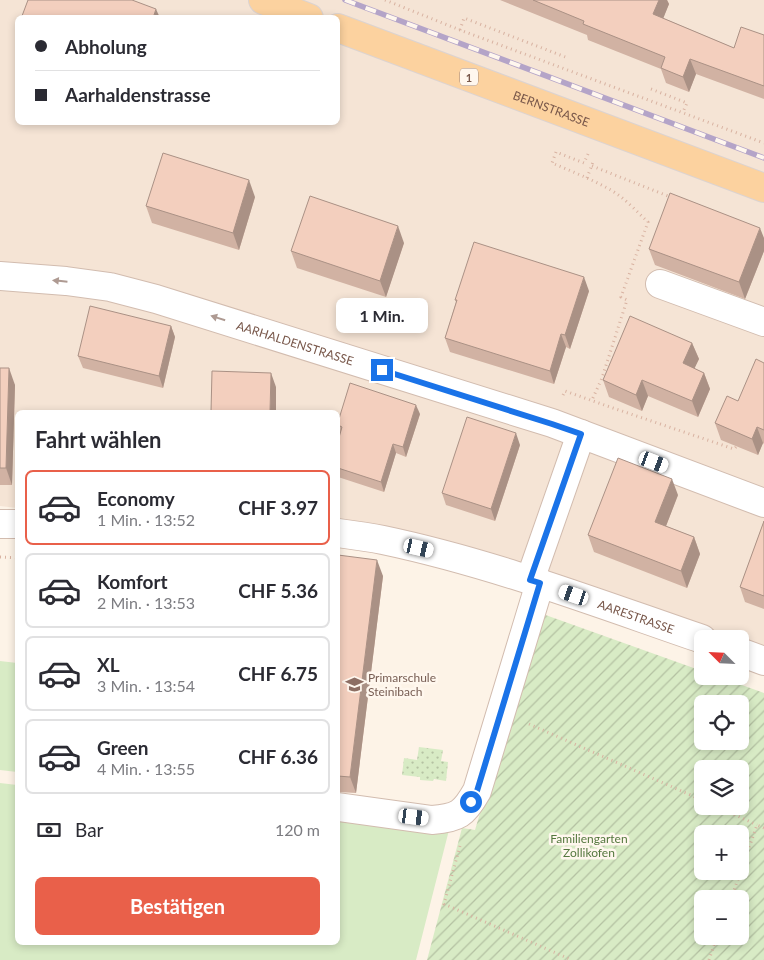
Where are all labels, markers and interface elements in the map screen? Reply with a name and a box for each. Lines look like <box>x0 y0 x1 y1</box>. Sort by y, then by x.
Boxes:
text: Abholung <box>65 35 147 58</box>
road number: 1 <box>460 68 478 86</box>
text: Aarhaldenstrasse <box>65 83 211 106</box>
street label: BERNSTRASSE <box>511 87 592 129</box>
one-way arrow <box>52 277 68 285</box>
callout: 1 Min. <box>336 298 428 332</box>
text: 1 Min. <box>359 306 405 325</box>
one-way arrow <box>210 314 225 322</box>
street label: AARHALDENSTRASSE <box>235 317 356 368</box>
route end <box>371 359 393 381</box>
text: Fahrt wählen <box>35 426 162 453</box>
car <box>637 450 670 474</box>
icon: car <box>37 485 82 530</box>
text: Economy <box>97 487 175 510</box>
text: CHF 3.97 <box>238 496 318 519</box>
text: 1 Min. · 13:52 <box>97 510 195 529</box>
car <box>402 537 435 559</box>
icon: car <box>37 568 82 613</box>
text: Komfort <box>97 570 168 593</box>
text: CHF 5.36 <box>238 579 318 602</box>
car <box>557 583 590 607</box>
text: 2 Min. · 13:53 <box>97 593 195 612</box>
street label: AARESTRASSE <box>596 596 676 636</box>
north arrow <box>694 630 749 685</box>
map controls <box>694 630 749 945</box>
icon: car <box>37 651 82 696</box>
text: XL <box>97 653 120 676</box>
text: CHF 6.75 <box>238 662 318 685</box>
place label: Primarschule Steinibach <box>368 670 436 699</box>
school or university icon: Primarschule Steinibach <box>344 674 364 694</box>
text: 3 Min. · 13:54 <box>97 676 195 695</box>
button: locate <box>694 695 749 750</box>
icon: car <box>37 734 82 779</box>
text: Green <box>97 736 148 759</box>
text: CHF 6.36 <box>238 745 318 768</box>
text: 4 Min. · 13:55 <box>97 759 195 778</box>
button: layers <box>694 760 749 815</box>
route start <box>460 791 482 813</box>
car <box>398 808 429 826</box>
icon: cash <box>35 816 63 844</box>
text: Bar <box>75 818 104 841</box>
text: 120 m <box>275 820 320 839</box>
button: + <box>694 825 749 880</box>
park label: Familiengarten Zollikofen <box>550 831 628 860</box>
button: Bestätigen <box>35 877 320 935</box>
button: − <box>694 890 749 945</box>

